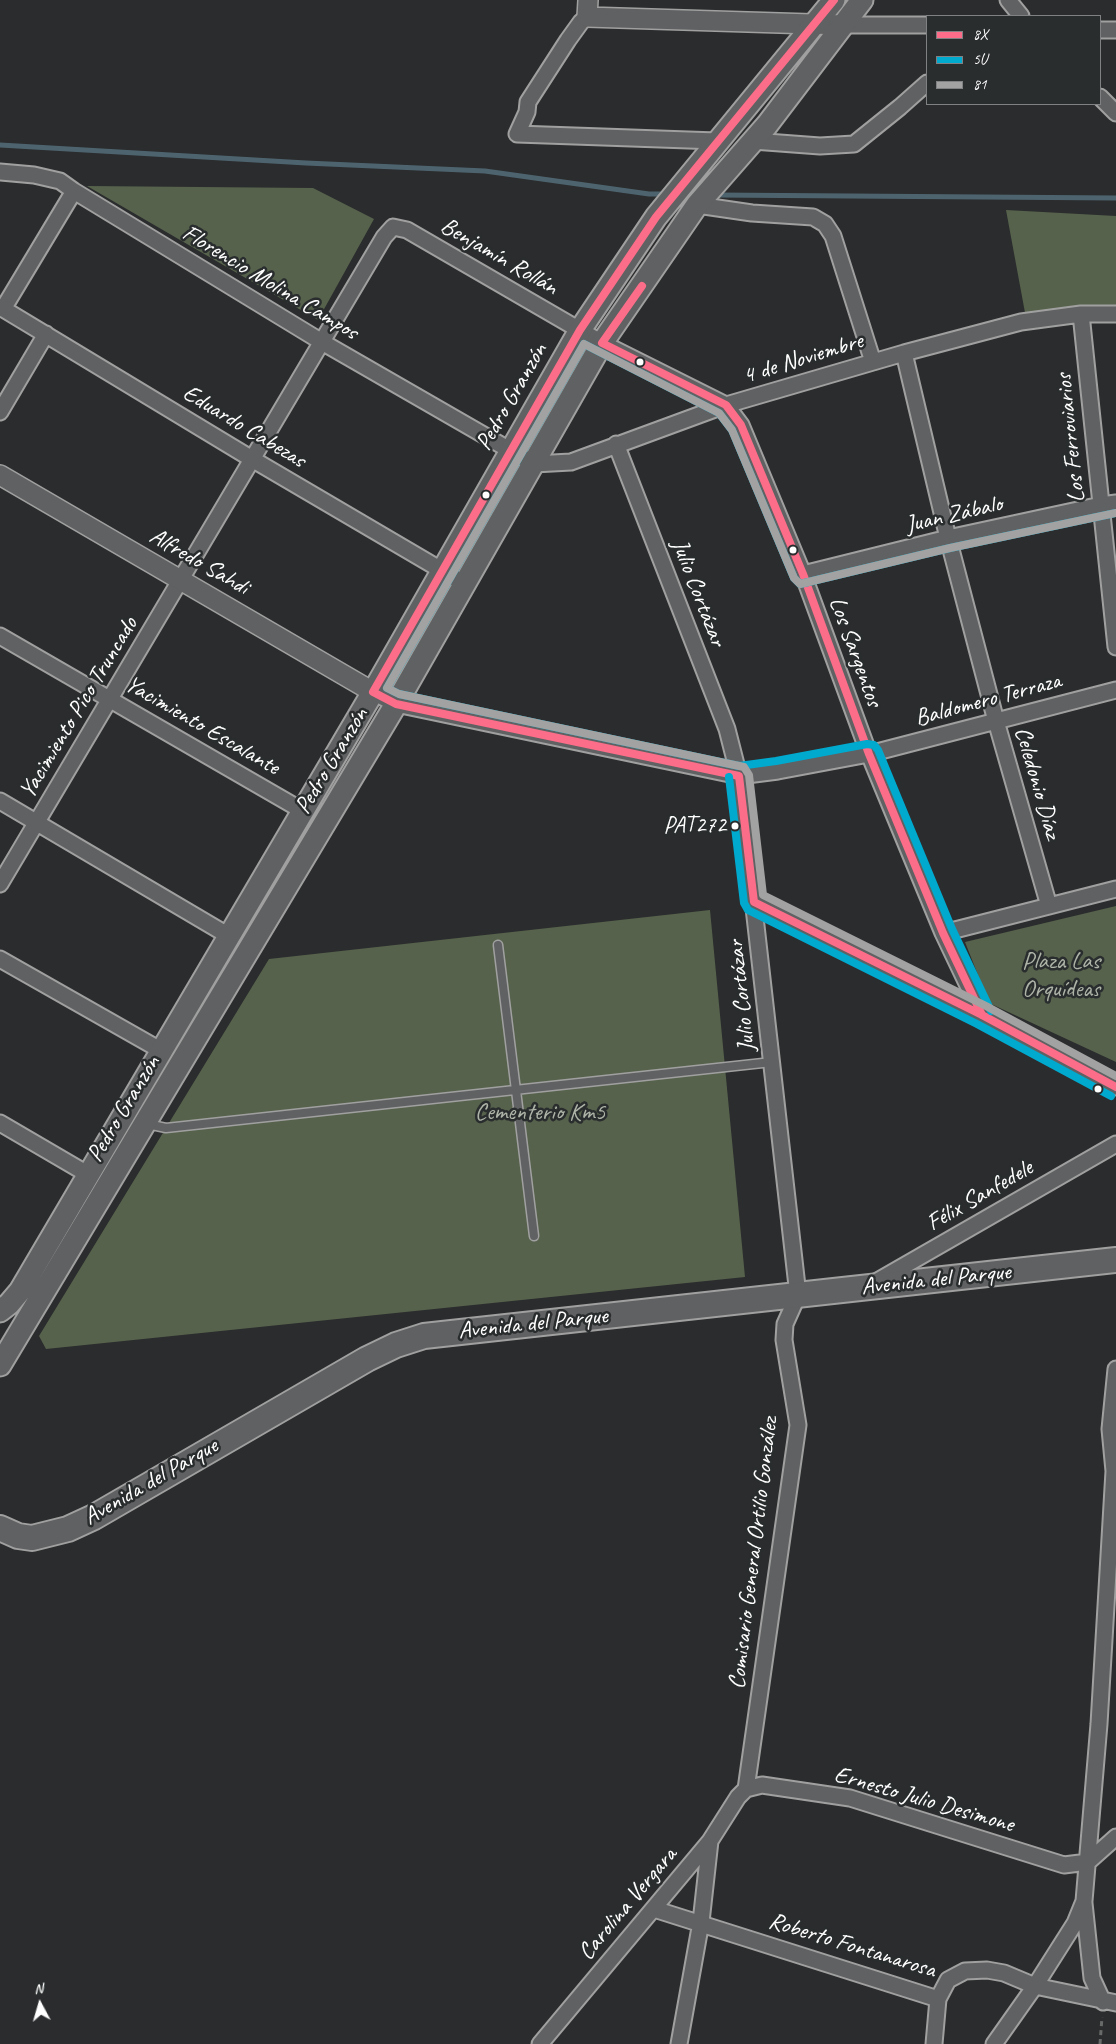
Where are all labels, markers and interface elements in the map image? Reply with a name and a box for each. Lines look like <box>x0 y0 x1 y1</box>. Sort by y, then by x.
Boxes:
legend <box>926 15 1101 105</box>
text: 8X <box>973 25 988 44</box>
text: 5U <box>973 50 987 69</box>
text: 81 <box>973 75 987 94</box>
street label: Benjamín Rollán <box>435 212 563 302</box>
street label: Florencio Molina Campos <box>177 219 363 347</box>
street label: 4 de Noviembre <box>739 327 867 391</box>
street label: Pedro Granzón <box>470 338 554 456</box>
unlabelled marker <box>635 357 645 367</box>
street label: Los Ferroviarios <box>1050 372 1092 504</box>
street label: Eduardo Cabezas <box>177 379 311 475</box>
unlabelled marker <box>481 490 491 500</box>
street label: Juan Zábalo <box>903 490 1005 540</box>
street label: Alfredo Sahdi <box>144 522 254 602</box>
street label: Julio Cortázar <box>664 535 732 651</box>
unlabelled marker <box>788 545 798 555</box>
street label: Los Sargentos <box>822 593 888 711</box>
street label: Yacimiento Pico Truncado <box>13 612 145 804</box>
street label: Baldomero Terraza <box>912 667 1064 733</box>
street label: Yacimiento Escalante <box>119 670 285 782</box>
street label: Pedro Granzón <box>289 703 375 819</box>
street label: Celedonio Díaz <box>1007 724 1067 842</box>
place label: PAT272 <box>664 812 726 840</box>
marker: PAT272 <box>730 821 740 831</box>
street label: Julio Cortázar <box>722 939 762 1053</box>
park label: Plaza Las Orquídeas <box>1022 948 1100 1004</box>
street label: Pedro Granzón <box>81 1051 167 1167</box>
unlabelled marker <box>1093 1084 1103 1094</box>
park label: Cementerio Km5 <box>475 1099 605 1127</box>
street label: Félix Sanfedele <box>922 1154 1038 1238</box>
street label: Avenida del Parque <box>860 1258 1012 1302</box>
street label: Avenida del Parque <box>457 1302 609 1346</box>
street label: Comisario General Ortilio González <box>723 1415 785 1691</box>
street label: Avenida del Parque <box>79 1432 223 1532</box>
street label: Ernesto Julio Desimone <box>831 1761 1017 1839</box>
street label: Carolina Vergara <box>572 1842 684 1966</box>
street label: Roberto Fontanarosa <box>765 1907 939 1985</box>
north arrow <box>15 1979 65 2029</box>
text: N <box>33 1980 44 1997</box>

